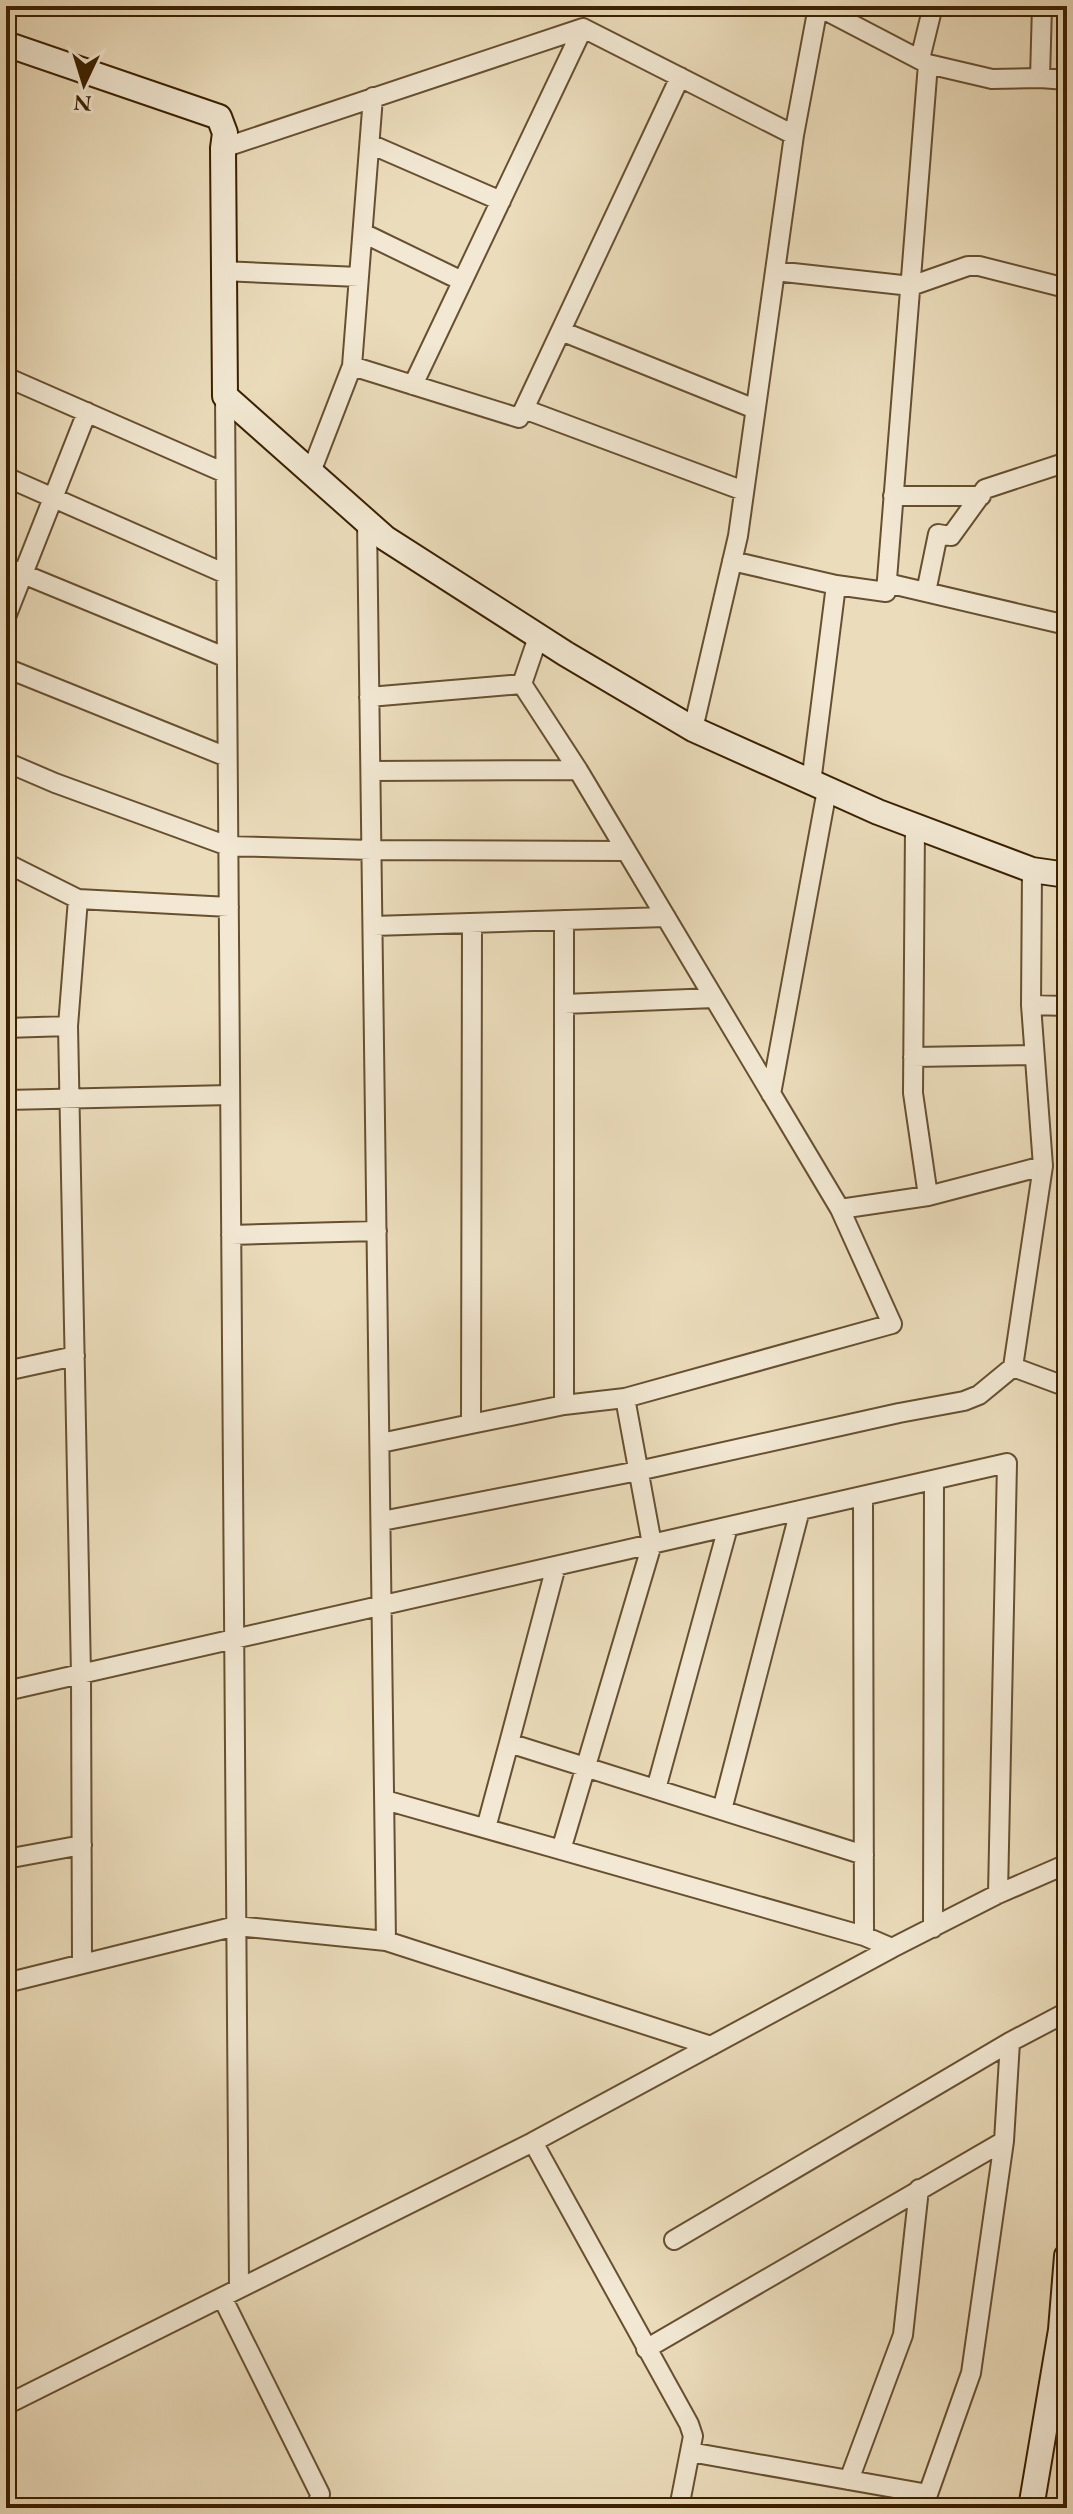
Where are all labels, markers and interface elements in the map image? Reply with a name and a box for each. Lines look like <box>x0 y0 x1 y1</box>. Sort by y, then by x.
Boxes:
north arrow <box>44 44 124 124</box>
text: N <box>73 88 93 119</box>

